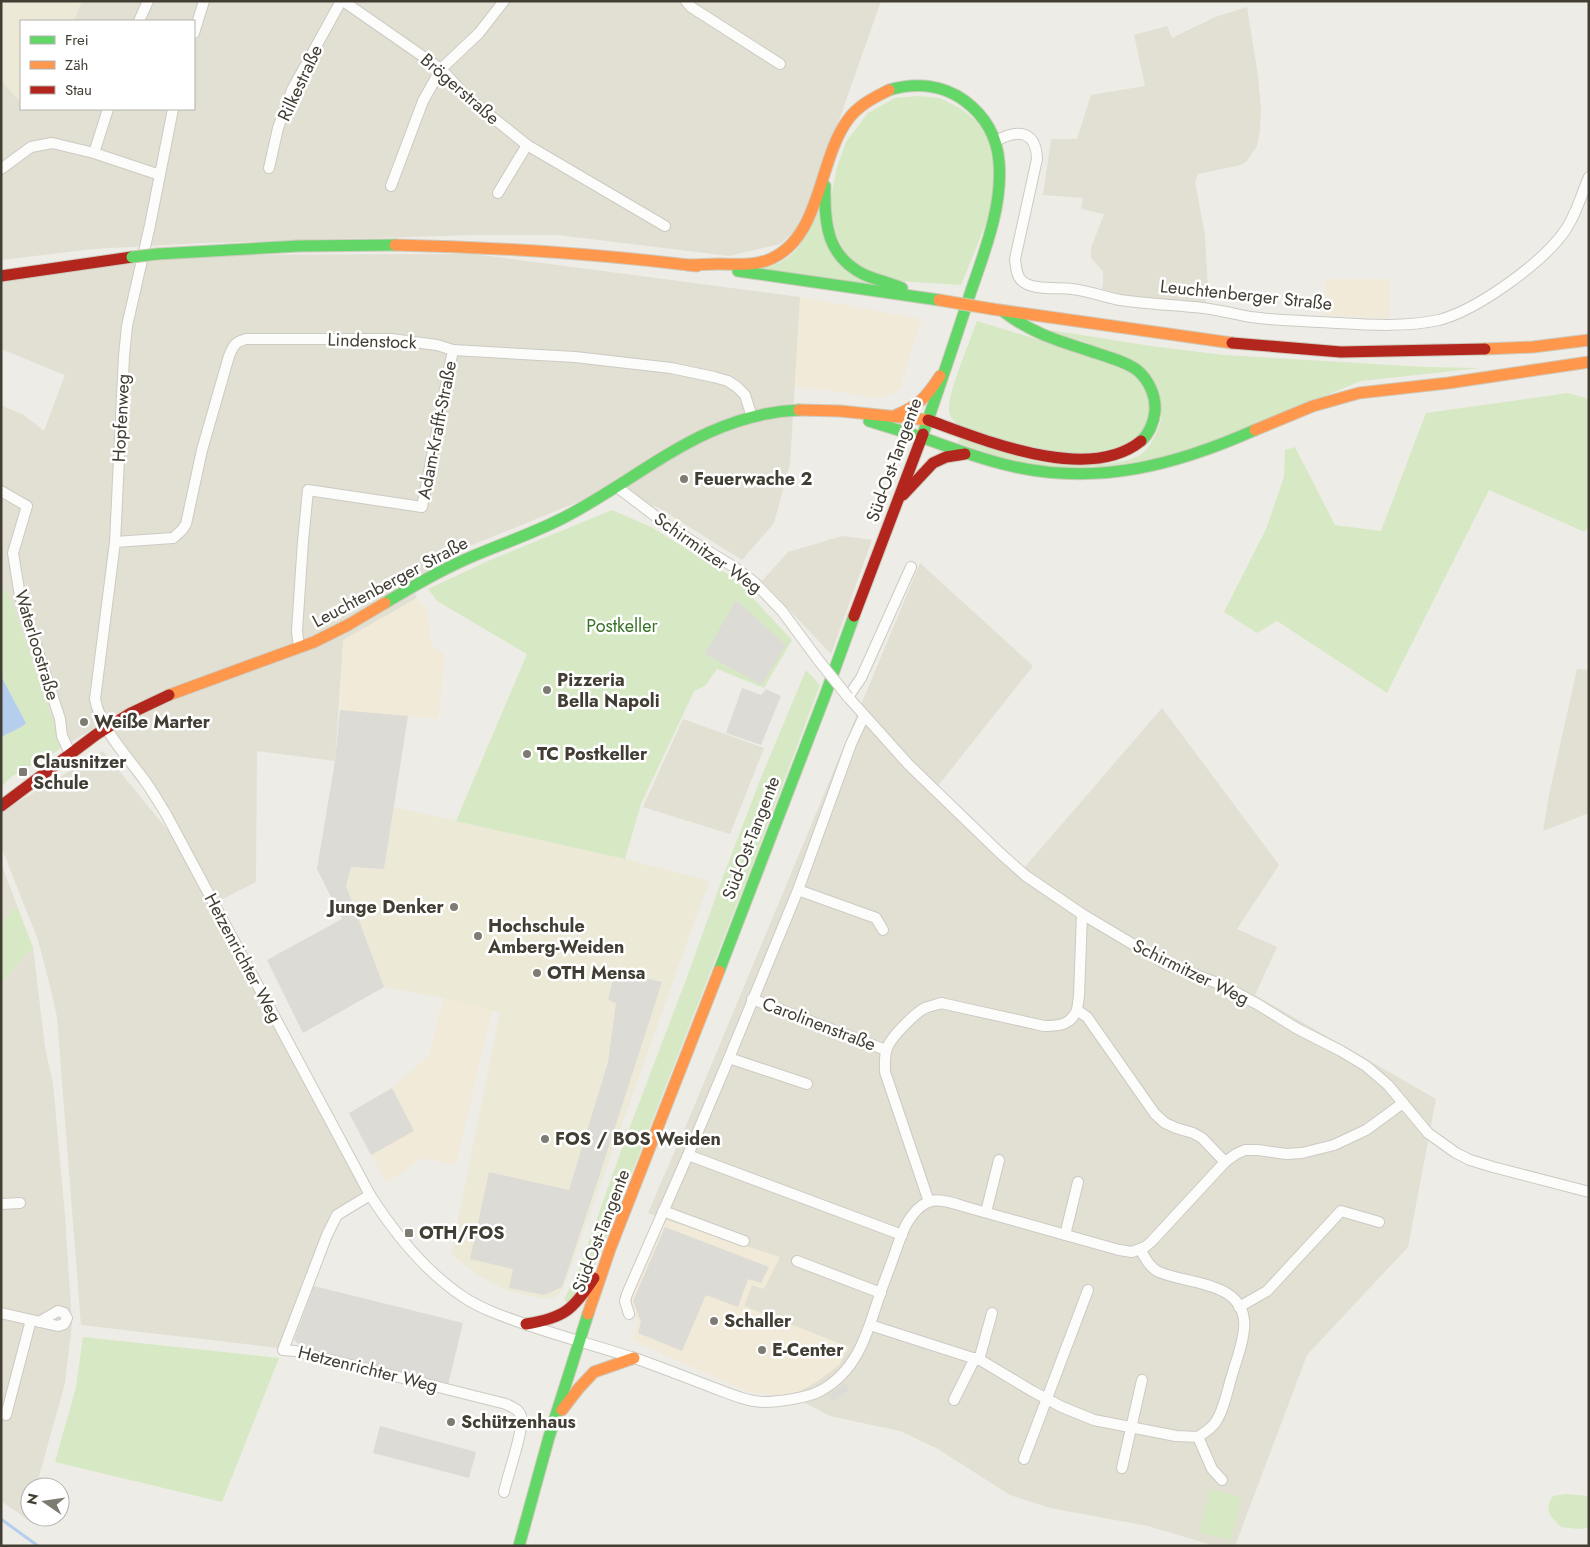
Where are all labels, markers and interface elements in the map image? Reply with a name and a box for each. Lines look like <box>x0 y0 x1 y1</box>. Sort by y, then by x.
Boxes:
legend <box>20 20 195 110</box>
text: Frei <box>65 29 89 51</box>
street label: Rilkestraße <box>271 40 329 126</box>
street label: Brögerstraße <box>415 47 505 131</box>
text: Zäh <box>65 54 88 76</box>
text: Stau <box>65 79 92 101</box>
street label: Leuchtenberger Straße <box>1159 273 1333 317</box>
street label: Lindenstock <box>327 326 417 356</box>
street label: Adam-Krafft-Straße <box>411 359 463 501</box>
street label: Hopfenweg <box>106 373 136 463</box>
street label: Süd-Ost-Tangente <box>860 394 928 526</box>
place label: Feuerwache 2 <box>694 466 813 492</box>
marker: Feuerwache 2 <box>678 473 690 485</box>
street label: Schirmitzer Weg <box>649 506 767 600</box>
street label: Leuchtenberger Straße <box>308 530 472 634</box>
street label: Waterloostraße <box>8 587 66 703</box>
park label: Postkeller <box>586 613 659 639</box>
place label: Pizzeria Bella Napoli <box>557 667 660 714</box>
marker: Pizzeria Bella Napoli <box>541 684 553 696</box>
place label: Weiße Marter <box>94 709 211 735</box>
marker: Weiße Marter <box>78 716 90 728</box>
place label: TC Postkeller <box>537 741 648 767</box>
marker: TC Postkeller <box>521 748 533 760</box>
place label: Clausnitzer Schule <box>33 749 127 796</box>
marker: Clausnitzer Schule <box>17 766 29 778</box>
street label: Süd-Ost-Tangente <box>716 773 786 903</box>
street label: Hetzenrichter Weg <box>198 889 288 1027</box>
place label: Junge Denker <box>326 894 445 920</box>
marker: Junge Denker <box>448 901 460 913</box>
place label: Hochschule Amberg-Weiden <box>487 913 624 960</box>
marker: Hochschule Amberg-Weiden <box>472 930 484 942</box>
street label: Schirmitzer Weg <box>1128 933 1254 1011</box>
place label: OTH Mensa <box>547 960 646 986</box>
marker: OTH Mensa <box>531 967 543 979</box>
street label: Carolinenstraße <box>759 990 879 1058</box>
place label: FOS / BOS Weiden <box>555 1126 721 1152</box>
marker: FOS / BOS Weiden <box>539 1133 551 1145</box>
street label: Süd-Ost-Tangente <box>566 1166 636 1296</box>
place label: OTH/FOS <box>419 1220 504 1246</box>
marker: OTH/FOS <box>403 1227 415 1239</box>
place label: Schaller <box>724 1308 792 1334</box>
marker: Schaller <box>708 1315 720 1327</box>
place label: E-Center <box>772 1337 844 1363</box>
street label: Hetzenrichter Weg <box>295 1339 441 1399</box>
marker: E-Center <box>756 1344 768 1356</box>
place label: Schützenhaus <box>461 1409 576 1435</box>
marker: Schützenhaus <box>445 1416 457 1428</box>
north arrow <box>20 1477 70 1527</box>
text: N <box>21 1491 43 1507</box>

